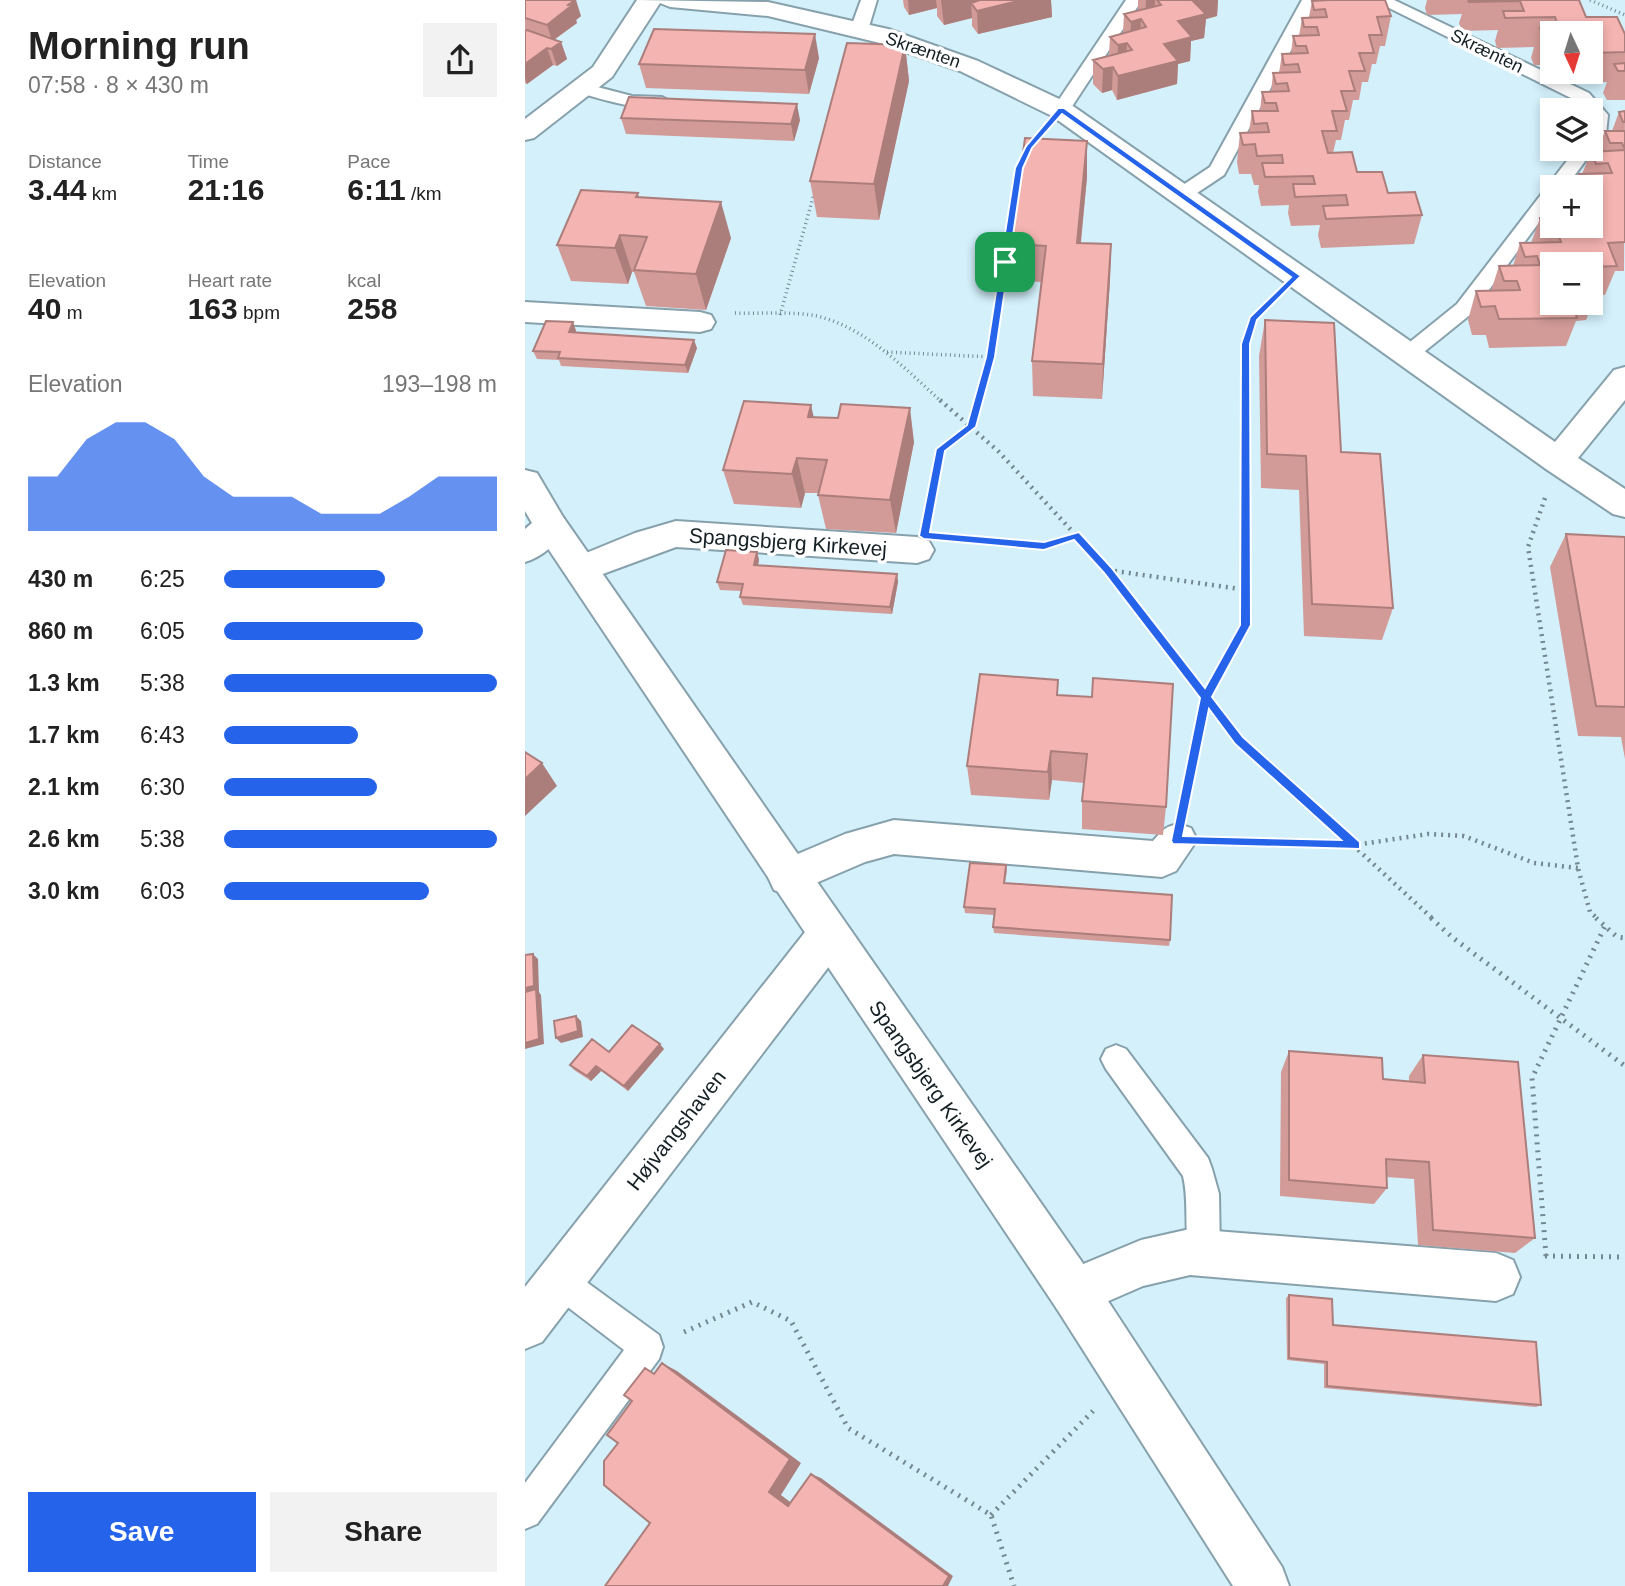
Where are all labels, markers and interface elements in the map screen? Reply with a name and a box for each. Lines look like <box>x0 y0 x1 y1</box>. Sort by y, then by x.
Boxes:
north arrow <box>1540 21 1603 84</box>
map controls <box>1540 21 1603 315</box>
button: share <box>423 23 497 97</box>
text: Morning run <box>28 25 250 67</box>
street label: Skrænten <box>1448 25 1526 77</box>
street label: Skrænten <box>883 28 963 72</box>
text: 07:58 · 8 × 430 m <box>28 72 209 98</box>
button: layers <box>1540 98 1603 161</box>
text: Distance <box>28 151 102 172</box>
text: Time <box>188 151 229 172</box>
text: Pace <box>347 151 391 172</box>
text: 3.44 <box>28 173 86 206</box>
text: 21:16 <box>188 173 264 206</box>
text: 6:11 <box>347 173 406 206</box>
button: + <box>1540 175 1603 238</box>
text: km <box>86 183 117 204</box>
text: /km <box>406 183 442 204</box>
pin <box>975 232 1035 292</box>
icon: arrive <box>986 243 1024 281</box>
button: − <box>1540 252 1603 315</box>
text: Elevation <box>28 270 106 291</box>
text: Heart rate <box>188 270 272 291</box>
text: kcal <box>347 270 381 291</box>
text: 40 <box>28 292 61 325</box>
text: 163 <box>188 292 238 325</box>
text: 258 <box>347 292 397 325</box>
text: m <box>61 302 82 323</box>
text: bpm <box>238 302 280 323</box>
text: Elevation <box>28 371 123 397</box>
text: 193–198 m <box>382 371 497 397</box>
street label: Spangsbjerg Kirkevej <box>688 524 888 560</box>
text: 430 m <box>28 566 93 592</box>
text: 6:25 <box>140 566 185 592</box>
text: 860 m <box>28 618 93 644</box>
text: 6:05 <box>140 618 185 644</box>
text: 1.3 km <box>28 670 100 696</box>
text: 5:38 <box>140 670 185 696</box>
text: 1.7 km <box>28 722 100 748</box>
text: 6:43 <box>140 722 185 748</box>
text: 2.1 km <box>28 774 100 800</box>
text: 6:30 <box>140 774 185 800</box>
text: 2.6 km <box>28 826 100 852</box>
text: 5:38 <box>140 826 185 852</box>
text: 3.0 km <box>28 878 100 904</box>
text: 6:03 <box>140 878 185 904</box>
street label: Spangsbjerg Kirkevej <box>865 996 997 1172</box>
street label: Højvangshaven <box>622 1065 730 1195</box>
button: Save <box>28 1492 256 1572</box>
button: Share <box>270 1492 497 1572</box>

